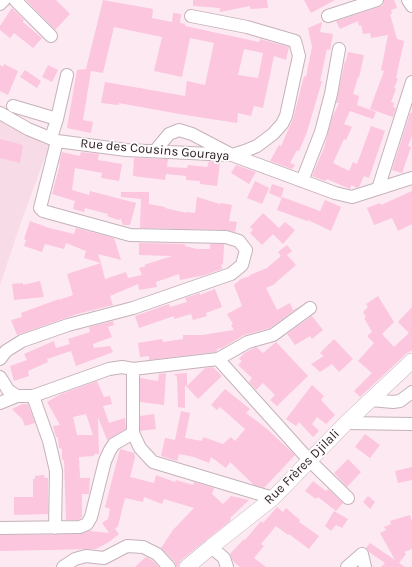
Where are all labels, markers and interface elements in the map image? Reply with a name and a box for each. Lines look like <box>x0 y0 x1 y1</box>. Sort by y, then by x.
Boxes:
street label: Rue des Cousins Gouraya <box>80 136 230 164</box>
street label: Rue Frères Djilali <box>261 426 343 508</box>

